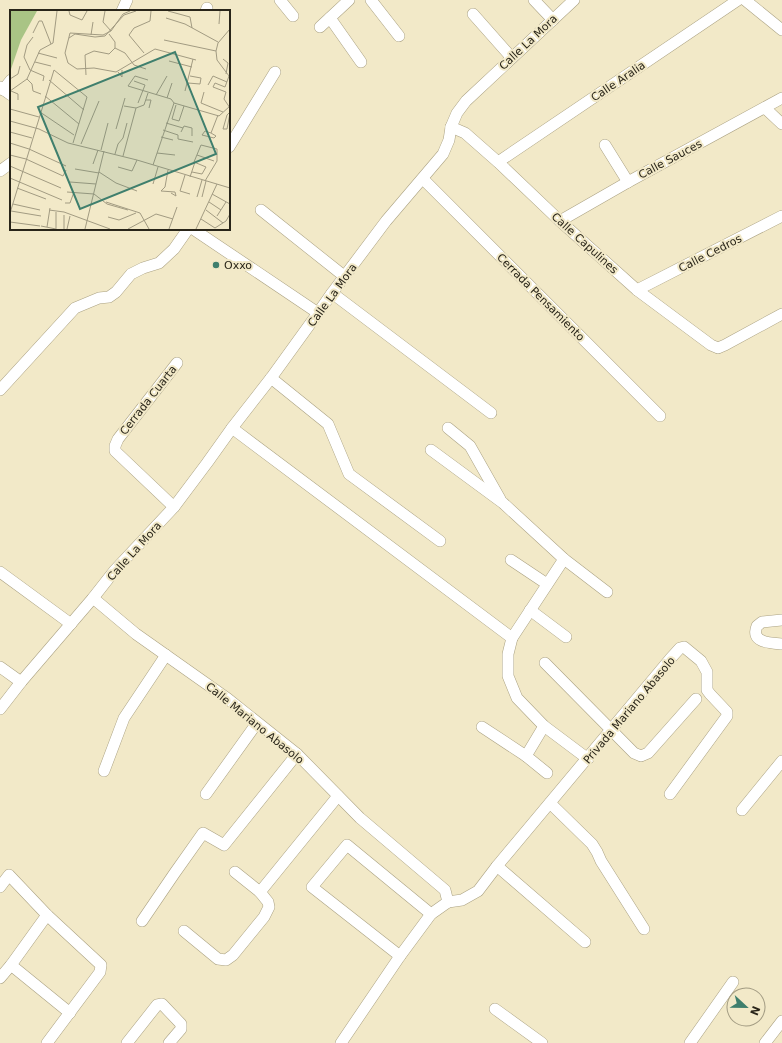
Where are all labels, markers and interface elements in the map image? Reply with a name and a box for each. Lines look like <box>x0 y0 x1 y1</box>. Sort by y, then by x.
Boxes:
inset map <box>10 10 230 230</box>
street label: Calle La Mora <box>497 12 560 73</box>
street label: Calle Aralia <box>589 59 648 104</box>
street label: Calle Sauces <box>636 137 704 182</box>
street label: Calle Capulines <box>549 210 621 277</box>
street label: Calle Cedros <box>677 232 744 275</box>
street label: Cerrada Pensamiento <box>494 251 587 344</box>
place label: Oxxo <box>224 259 252 272</box>
marker: Oxxo <box>211 260 221 270</box>
street label: Calle La Mora <box>305 261 360 329</box>
street label: Cerrada Cuarta <box>117 363 179 437</box>
street label: Calle La Mora <box>105 519 164 583</box>
street label: Privada Mariano Abasolo <box>581 654 678 766</box>
street label: Calle Mariano Abasolo <box>203 680 306 767</box>
north arrow <box>726 987 766 1027</box>
text: N <box>747 1004 763 1017</box>

